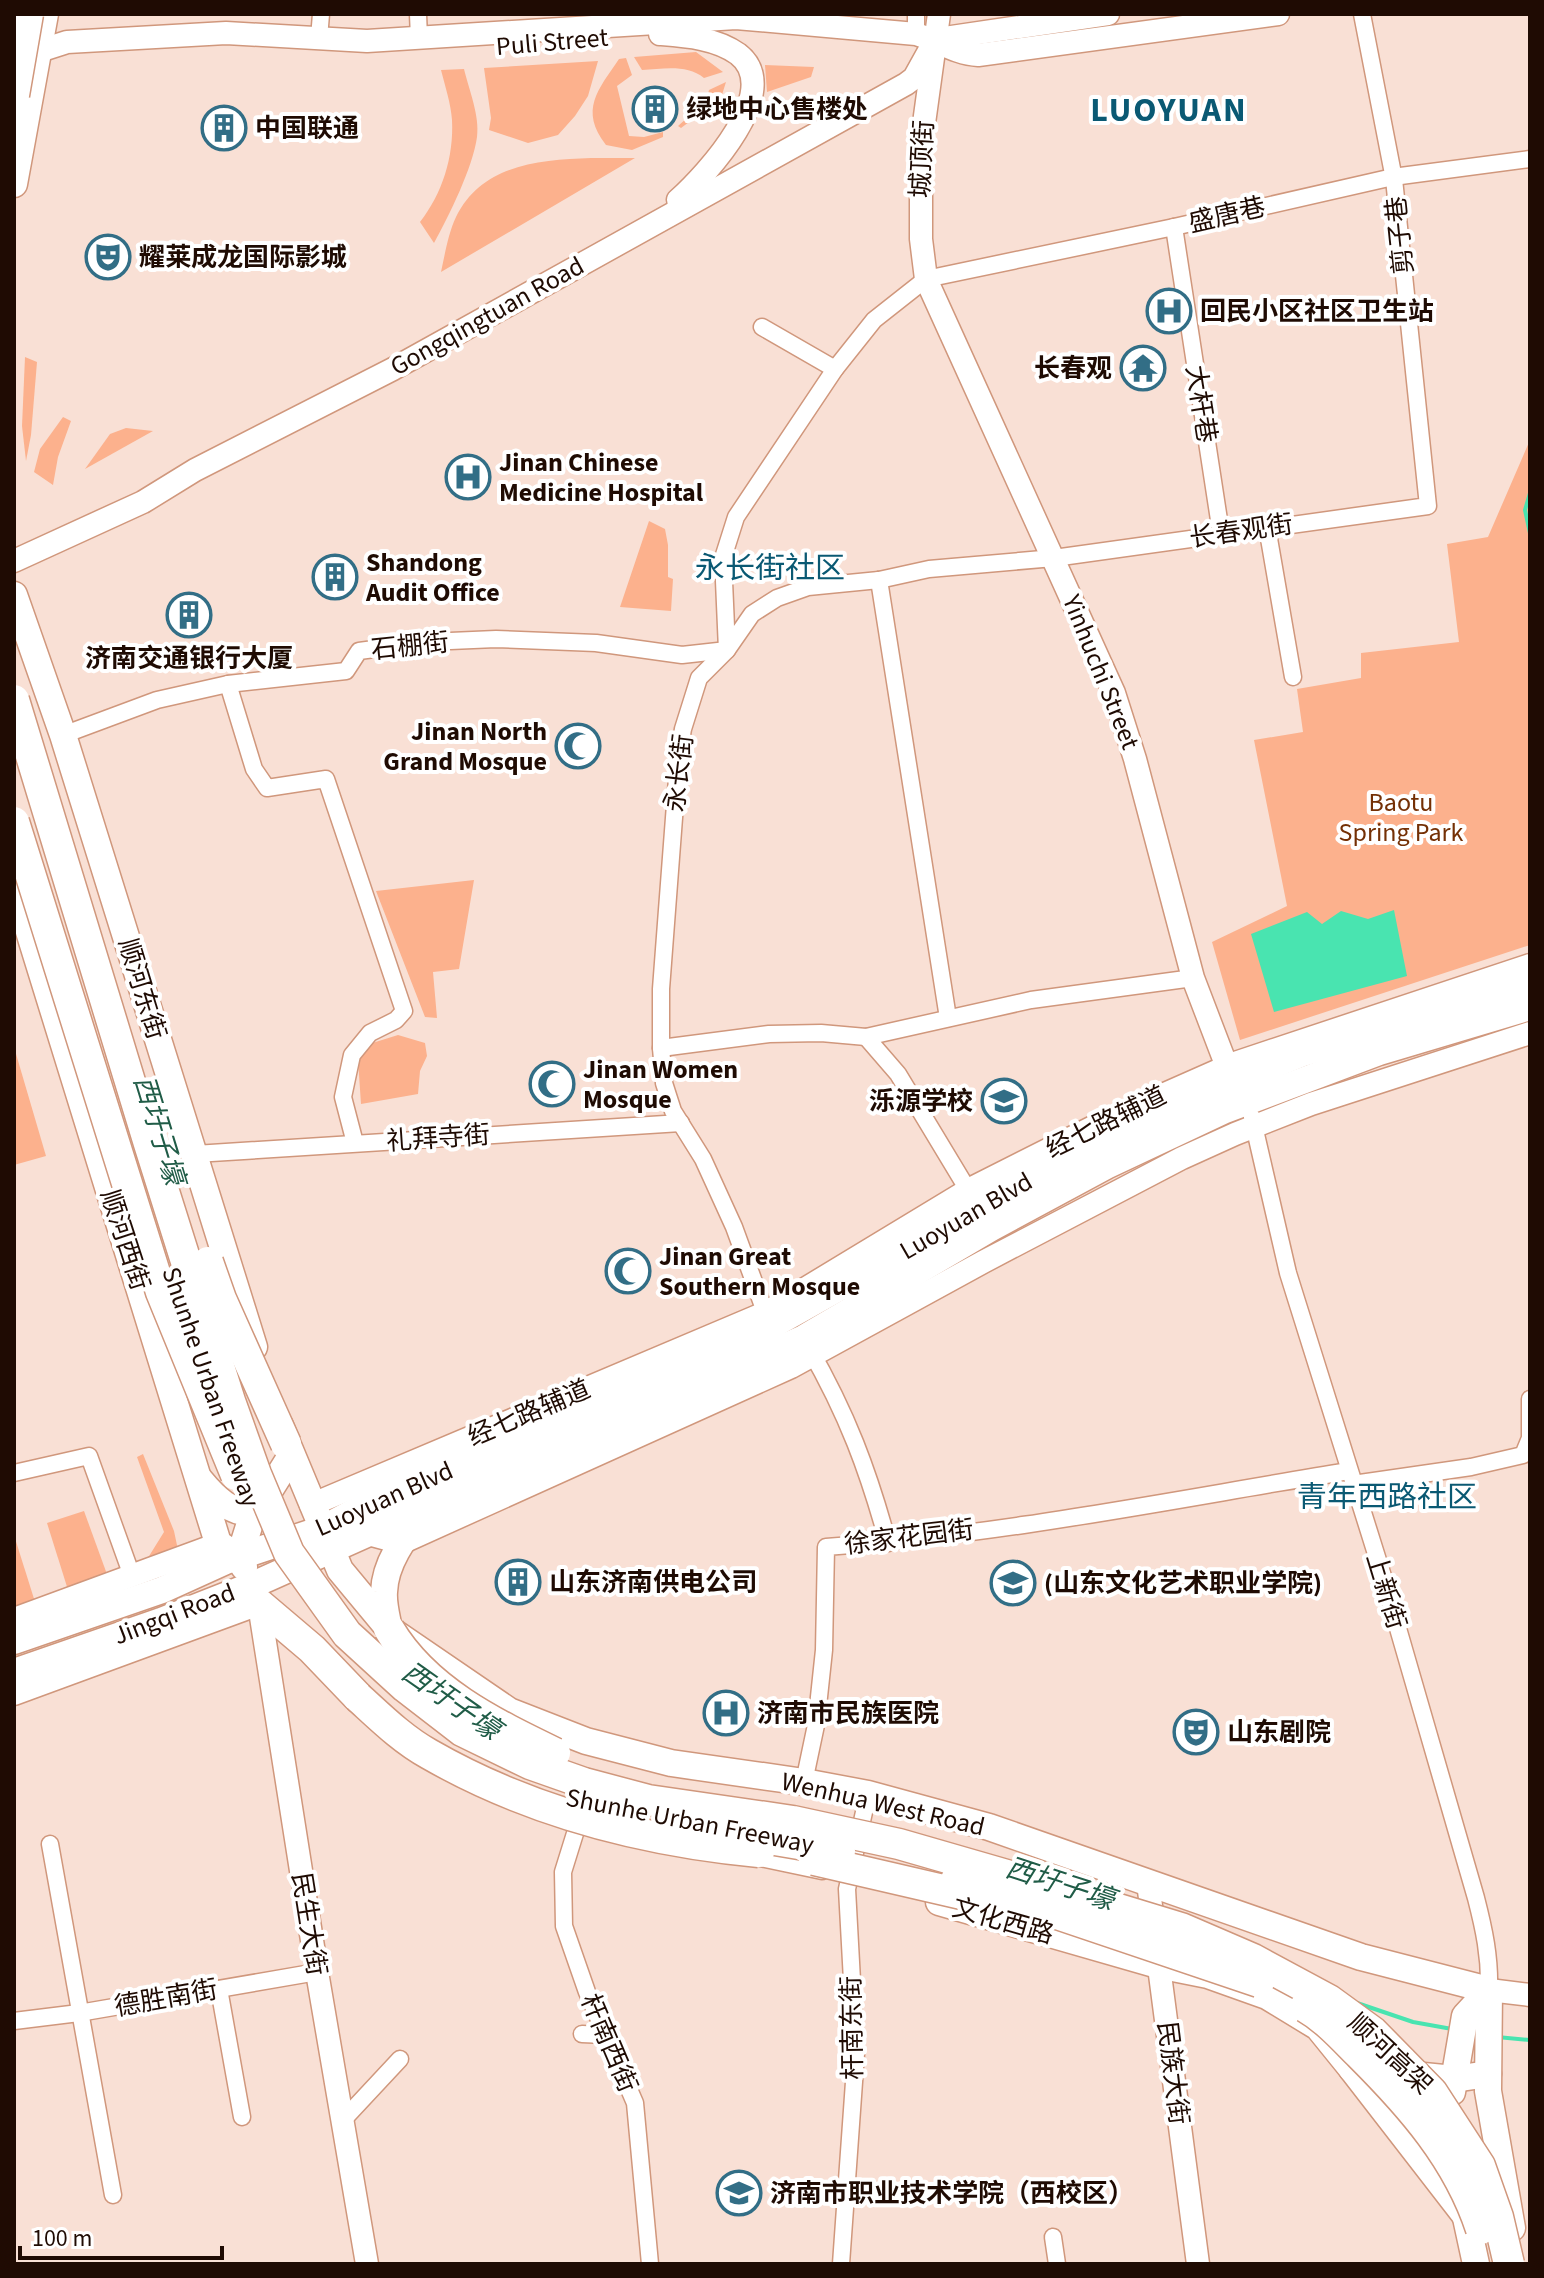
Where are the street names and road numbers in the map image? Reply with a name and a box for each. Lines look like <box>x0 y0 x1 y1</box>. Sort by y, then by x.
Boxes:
street label: Puli Street <box>494 19 610 65</box>
street label: 城顶街 <box>901 119 943 199</box>
street label: 盛唐巷 <box>1185 188 1269 242</box>
street label: 剪子巷 <box>1378 194 1422 276</box>
street label: Gongqingtuan Road <box>383 247 591 385</box>
street label: 大杆巷 <box>1177 363 1225 445</box>
street label: 长春观街 <box>1187 505 1295 557</box>
street label: Yinhuchi Street <box>1053 588 1149 755</box>
street label: 石棚街 <box>369 624 451 668</box>
street label: 永长街 <box>656 732 702 814</box>
street label: 顺河东街 <box>109 934 175 1044</box>
street label: 经七路辅道 <box>1039 1077 1173 1167</box>
street label: 礼拜寺街 <box>385 1116 491 1160</box>
street label: Luoyuan Blvd <box>893 1163 1039 1269</box>
street label: 顺河西街 <box>91 1185 159 1295</box>
street label: Shunhe Urban Freeway <box>153 1262 269 1512</box>
street label: 经七路辅道 <box>462 1371 596 1455</box>
street label: Luoyuan Blvd <box>309 1452 459 1546</box>
street label: 徐家花园街 <box>842 1511 976 1563</box>
street label: 上新街 <box>1357 1548 1415 1634</box>
street label: Jingqi Road <box>108 1574 240 1654</box>
street label: Wenhua West Road <box>778 1763 988 1845</box>
street label: Shunhe Urban Freeway <box>563 1779 817 1863</box>
street label: 民生大街 <box>283 1870 335 1978</box>
street label: 文化西路 <box>948 1889 1058 1953</box>
street label: 德胜南街 <box>112 1971 220 2025</box>
street label: 杆南东街 <box>833 1976 871 2080</box>
street label: 杆南西街 <box>572 1988 646 2098</box>
street label: 顺河高架 <box>1339 2005 1441 2103</box>
street label: 民族大街 <box>1148 2019 1198 2127</box>

